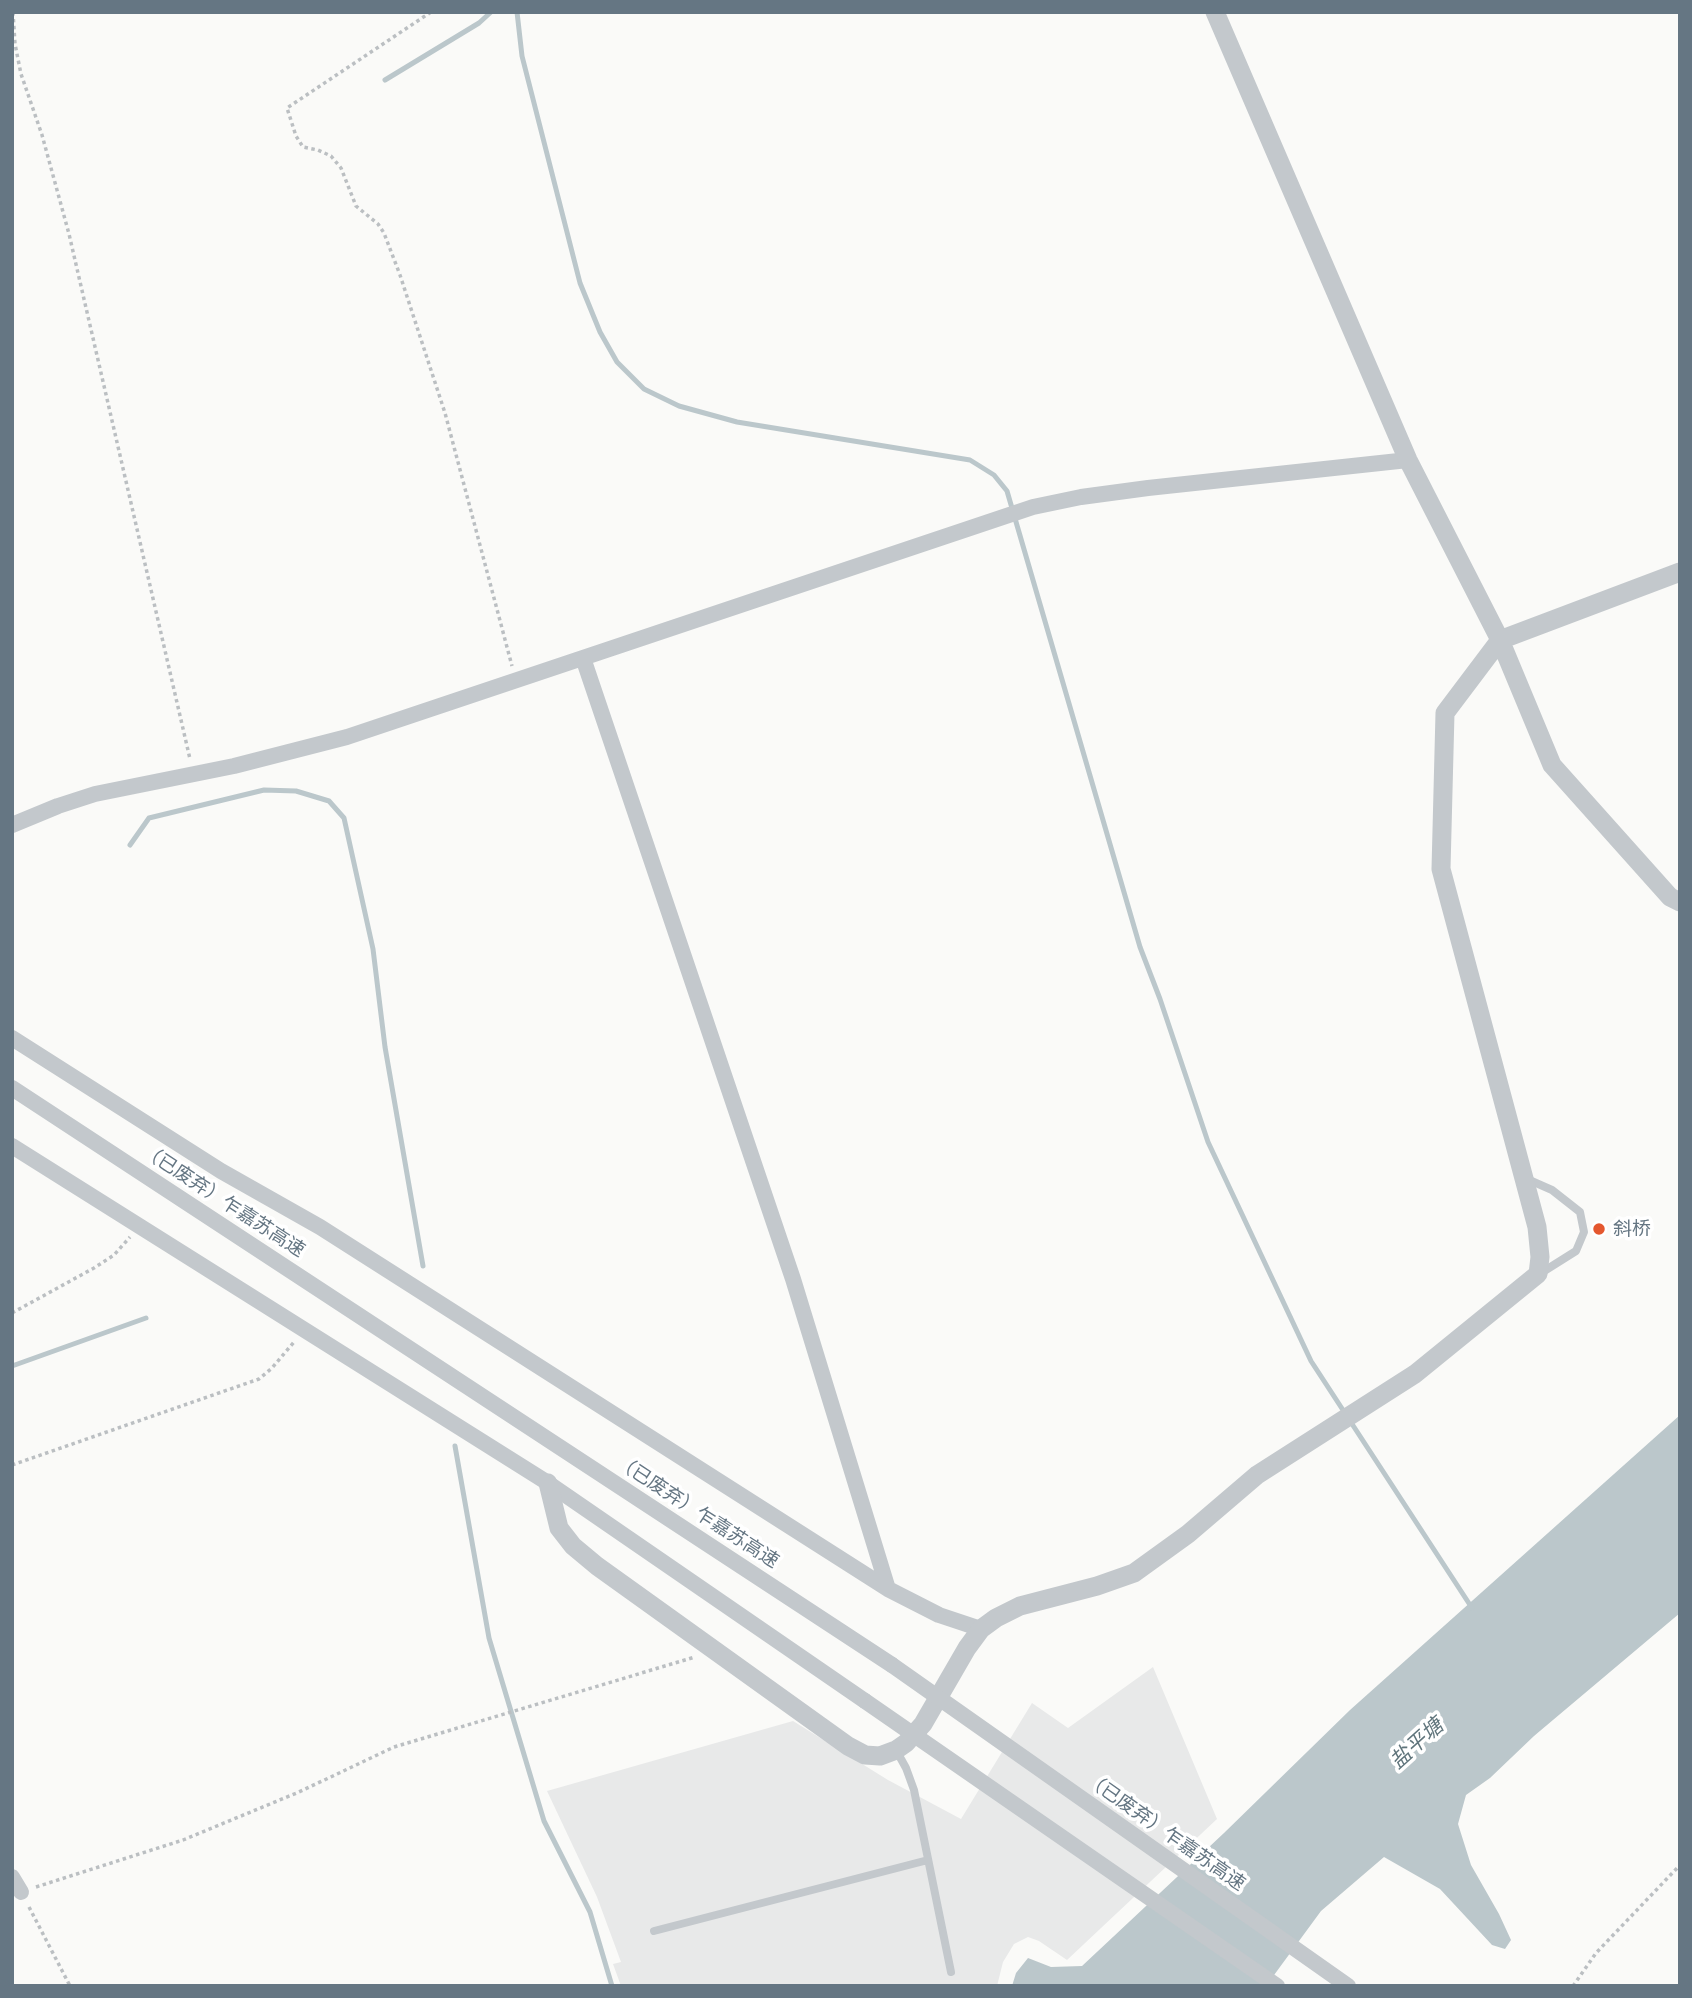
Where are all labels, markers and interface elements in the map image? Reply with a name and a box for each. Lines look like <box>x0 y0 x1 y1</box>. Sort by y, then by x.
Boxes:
street label: （已废弃）乍嘉苏高速 <box>137 1140 309 1262</box>
place label: 斜桥 <box>1613 1218 1651 1240</box>
marker: 斜桥 <box>1591 1221 1607 1237</box>
street label: （已废弃）乍嘉苏高速 <box>611 1451 783 1573</box>
water label: 盐平塘 <box>1385 1714 1449 1774</box>
street label: （已废弃）乍嘉苏高速 <box>1081 1768 1249 1896</box>

